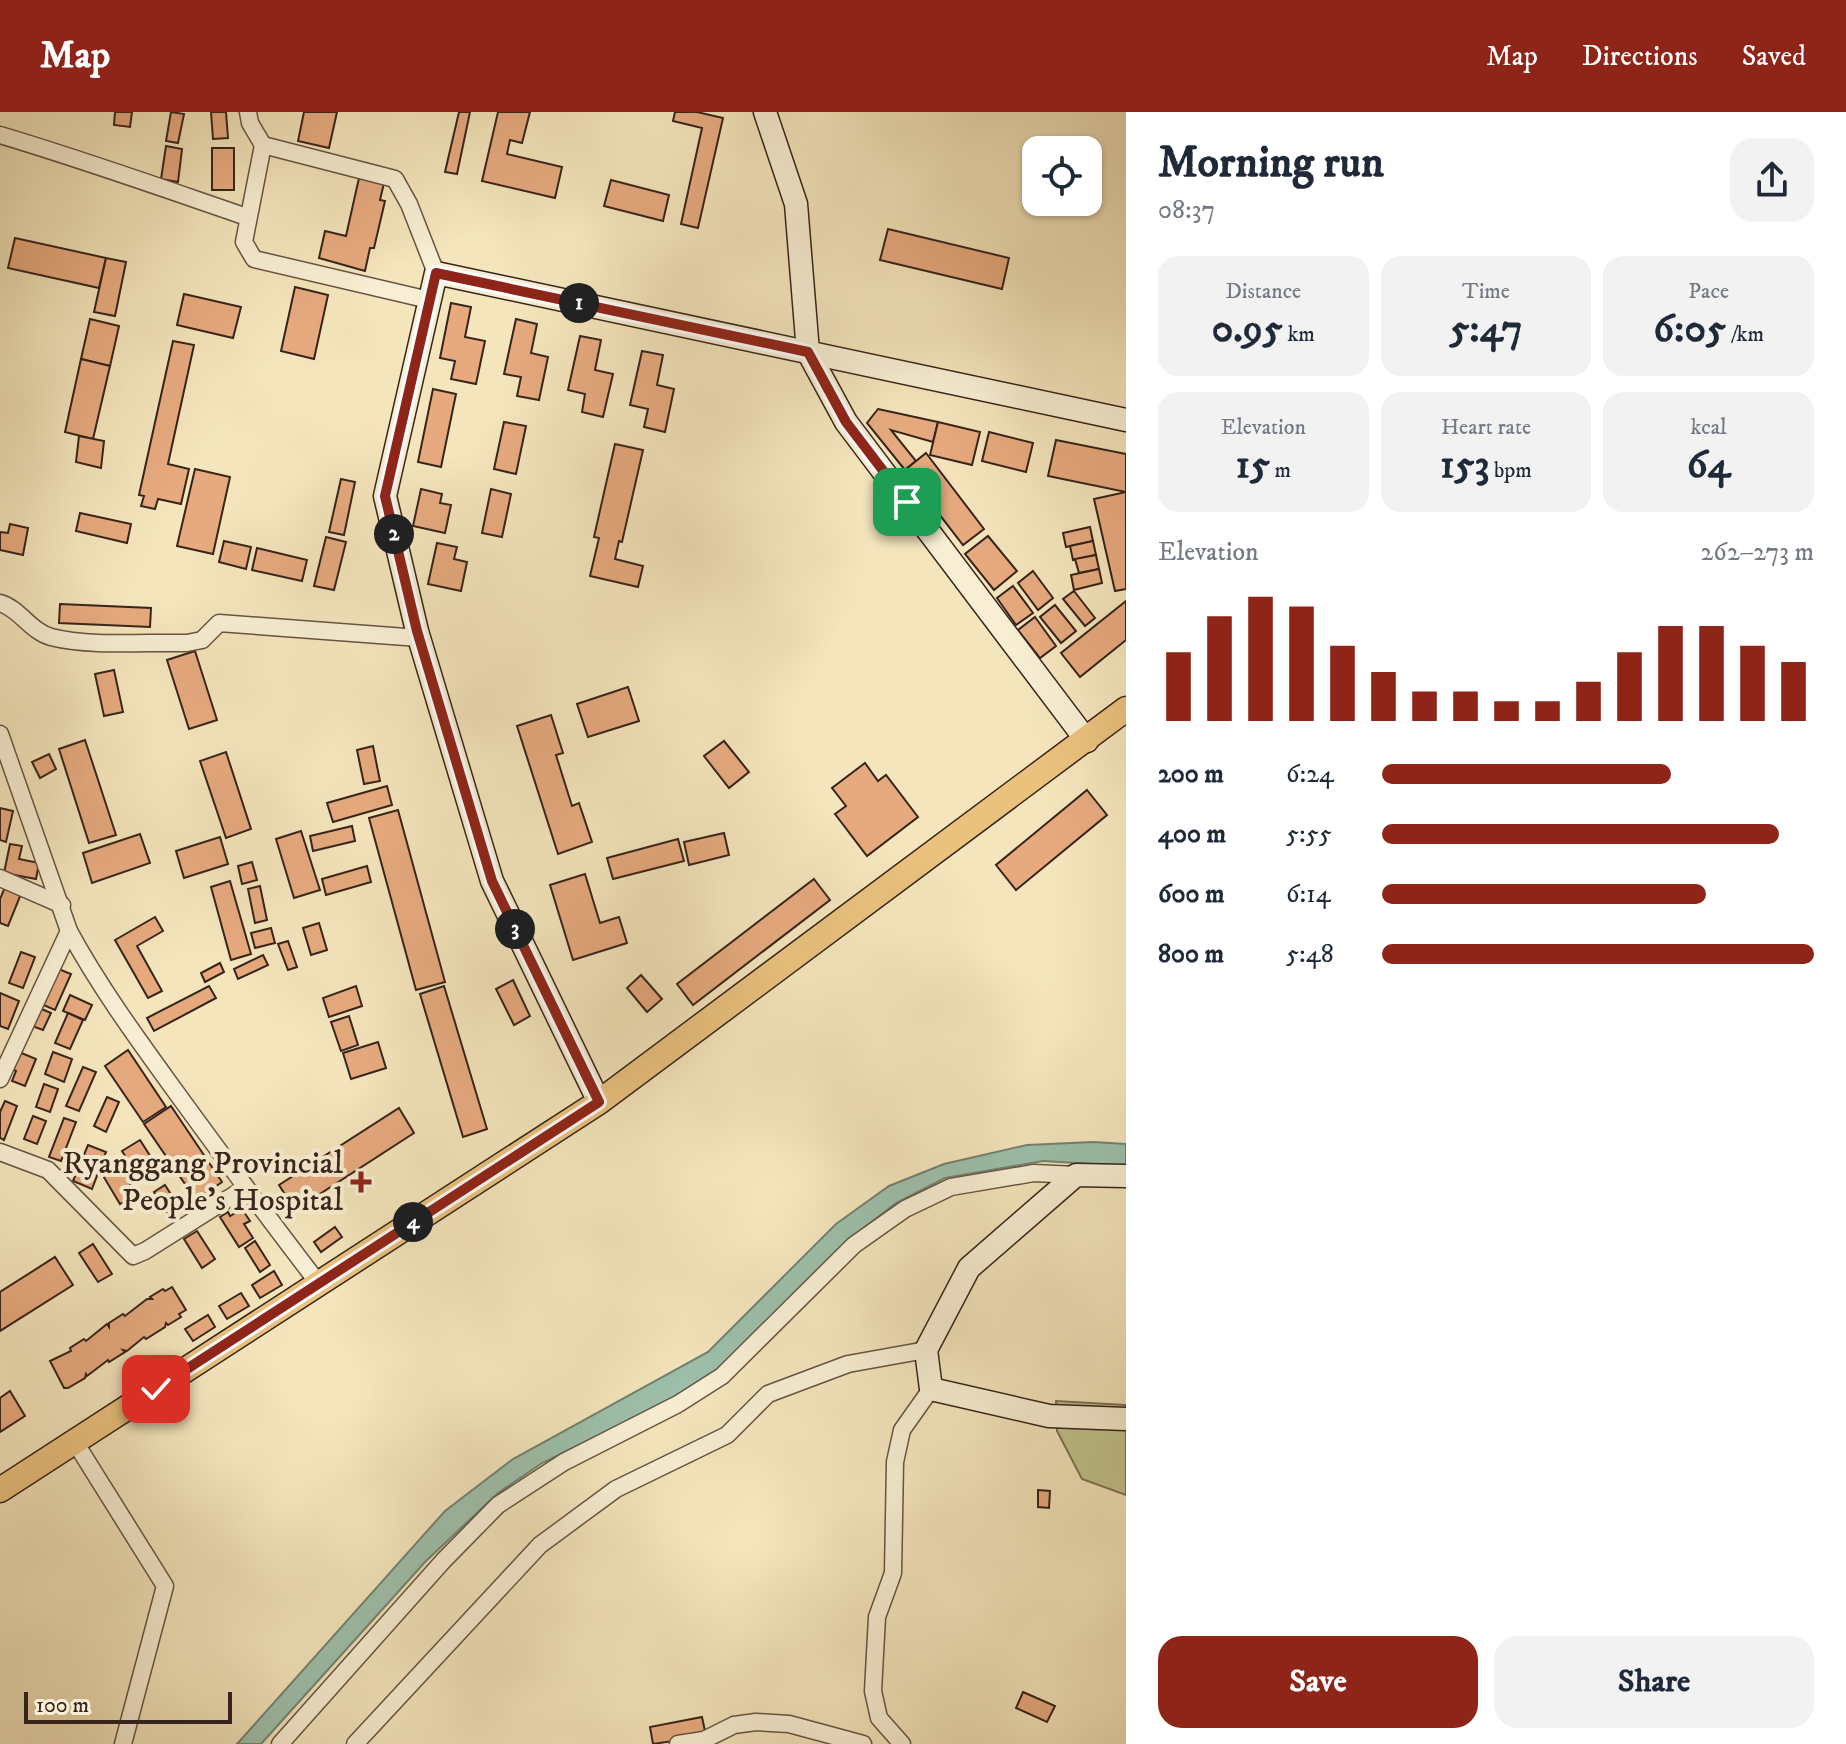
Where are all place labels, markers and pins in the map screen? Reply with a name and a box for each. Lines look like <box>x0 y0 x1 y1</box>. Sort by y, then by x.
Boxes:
pin: 1 <box>559 283 599 323</box>
pin <box>873 468 941 536</box>
pin: 2 <box>374 514 414 554</box>
pin: 3 <box>495 909 535 949</box>
place label: Ryanggang Provincial People's Hospital <box>63 1144 343 1221</box>
marker: Ryanggang Provincial People's Hospital <box>350 1171 372 1193</box>
pin: 4 <box>393 1202 433 1242</box>
pin <box>122 1355 190 1423</box>

